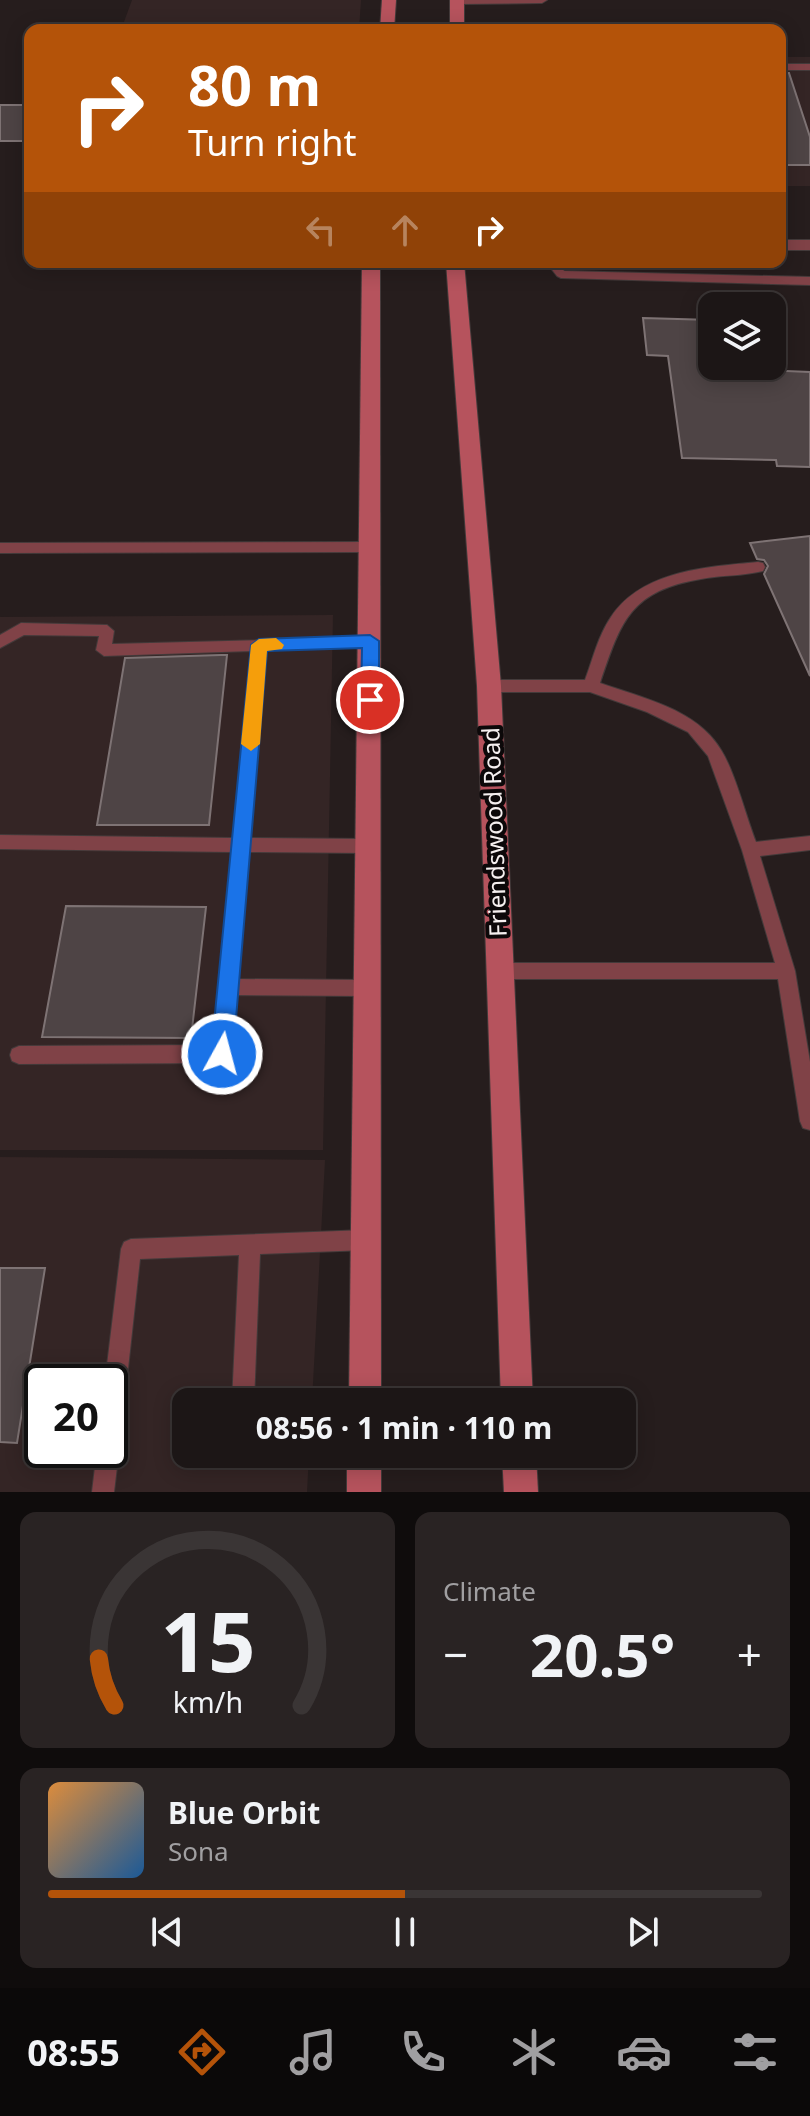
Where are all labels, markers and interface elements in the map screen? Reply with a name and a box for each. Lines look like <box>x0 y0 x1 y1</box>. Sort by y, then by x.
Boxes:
text: 80 m <box>188 46 321 122</box>
icon: right <box>56 56 160 160</box>
text: Turn right <box>188 118 356 167</box>
icon: left <box>299 208 343 252</box>
icon: ahead <box>383 208 427 252</box>
icon: right <box>467 208 511 252</box>
map controls <box>698 292 786 380</box>
button: layers <box>698 292 786 380</box>
pin <box>336 666 404 734</box>
icon: arrive <box>348 678 392 722</box>
street label: Friendswood Road <box>473 727 514 937</box>
position arrow <box>180 1012 264 1096</box>
speed limit sign: 20 <box>24 1364 128 1468</box>
text: 08:56 · 1 min · 110 m <box>256 1407 552 1448</box>
text: Climate <box>443 1573 536 1609</box>
text: 15 <box>160 1583 255 1696</box>
text: 20.5° <box>530 1613 675 1695</box>
text: − <box>443 1624 468 1684</box>
text: + <box>737 1624 762 1684</box>
text: km/h <box>172 1682 243 1721</box>
text: Blue Orbit <box>168 1792 320 1833</box>
text: Sona <box>168 1833 229 1869</box>
icon: previous <box>145 1910 189 1954</box>
icon: pause <box>383 1910 427 1954</box>
icon: next <box>621 1910 665 1954</box>
icon: directions <box>174 2024 230 2080</box>
icon: music <box>285 2024 341 2080</box>
icon: phone <box>395 2024 451 2080</box>
icon: climate <box>506 2024 562 2080</box>
icon: car <box>616 2024 672 2080</box>
icon: filters <box>727 2024 783 2080</box>
text: 08:55 <box>27 2028 120 2077</box>

